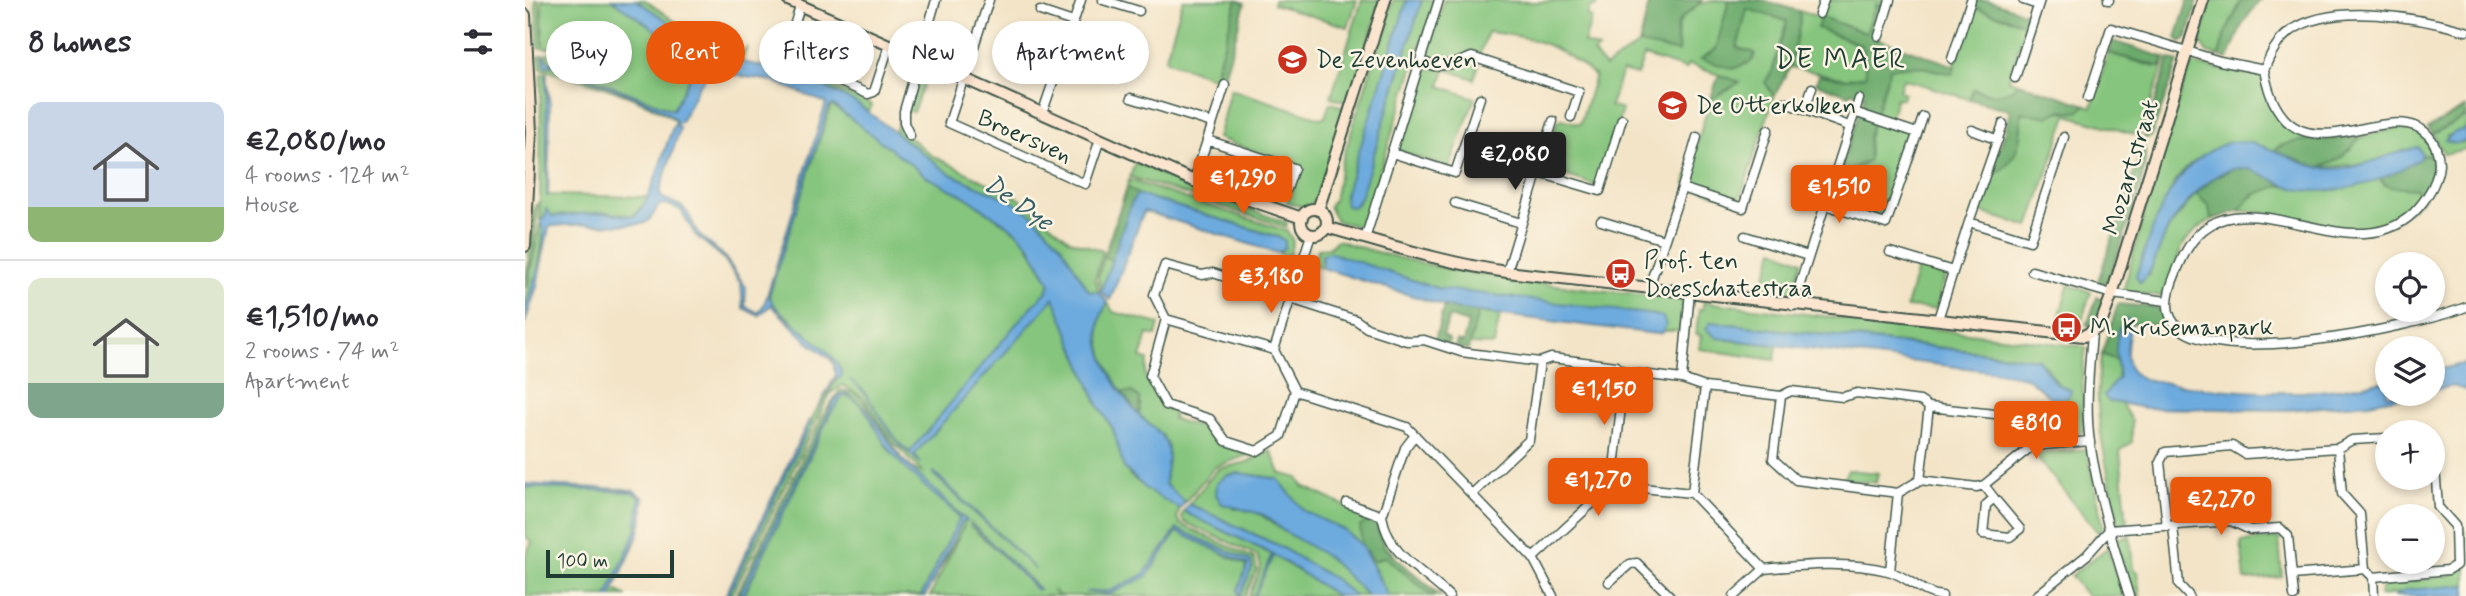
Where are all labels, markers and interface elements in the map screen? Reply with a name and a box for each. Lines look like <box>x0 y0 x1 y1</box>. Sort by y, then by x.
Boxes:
chip: Buy <box>546 21 632 84</box>
chip: Rent <box>646 21 745 84</box>
chip: Filters <box>759 21 874 84</box>
chip: New <box>888 21 978 84</box>
chip: Apartment <box>992 21 1149 84</box>
text: 8 homes <box>28 23 131 62</box>
icon: filters <box>459 23 497 61</box>
school or university icon: De Zevenhoeven <box>1276 42 1310 76</box>
district label: DE MAER <box>1775 42 1907 79</box>
place label: De Zevenhoeven <box>1316 45 1477 76</box>
school or university icon: De Otterkolken <box>1656 88 1690 122</box>
place label: De Otterkolken <box>1696 91 1856 122</box>
street label: Mozartstraat <box>2096 96 2167 239</box>
street label: Broersven <box>972 103 1076 172</box>
text: €2,080/mo <box>245 122 386 161</box>
icon: home <box>84 130 168 214</box>
pin: €2,080 <box>1458 132 1572 192</box>
text: €2,080 <box>1480 140 1550 170</box>
pin: €1,290 <box>1186 156 1300 216</box>
text: 4 rooms · 124 m² <box>245 161 410 191</box>
text: €1,290 <box>1209 164 1277 194</box>
pin: €1,510 <box>1782 166 1896 225</box>
water label: De Dye <box>977 168 1060 240</box>
text: €1,510 <box>1807 173 1871 203</box>
text: House <box>245 191 299 221</box>
place label: Prof. ten Doesschatestraa <box>1644 246 1812 305</box>
map controls <box>2375 252 2445 574</box>
button: locate <box>2375 252 2445 322</box>
pin: €3,180 <box>1214 256 1328 315</box>
bus stop icon: Prof. ten Doesschatestraa <box>1604 257 1638 291</box>
text: €3,180 <box>1238 263 1304 293</box>
text: €1,510/mo <box>245 298 379 337</box>
icon: home <box>84 306 168 390</box>
bus stop icon: M. Krusemanpark <box>2050 310 2084 344</box>
place label: M. Krusemanpark <box>2090 313 2273 344</box>
button: layers <box>2375 336 2445 406</box>
text: 2 rooms · 74 m² <box>245 337 400 367</box>
text: Apartment <box>245 367 350 397</box>
pin: €1,150 <box>1547 368 1661 427</box>
text: €1,150 <box>1571 375 1637 405</box>
pin: €810 <box>1995 402 2077 461</box>
text: €810 <box>2010 409 2062 439</box>
button: + <box>2375 420 2445 490</box>
pin: €1,270 <box>1541 458 1655 518</box>
text: €1,270 <box>1564 466 1632 496</box>
pin: €2,270 <box>2164 477 2278 537</box>
text: €2,270 <box>2186 485 2256 515</box>
button: − <box>2375 504 2445 574</box>
scale bar <box>546 547 674 579</box>
text: 100 m <box>557 549 608 574</box>

